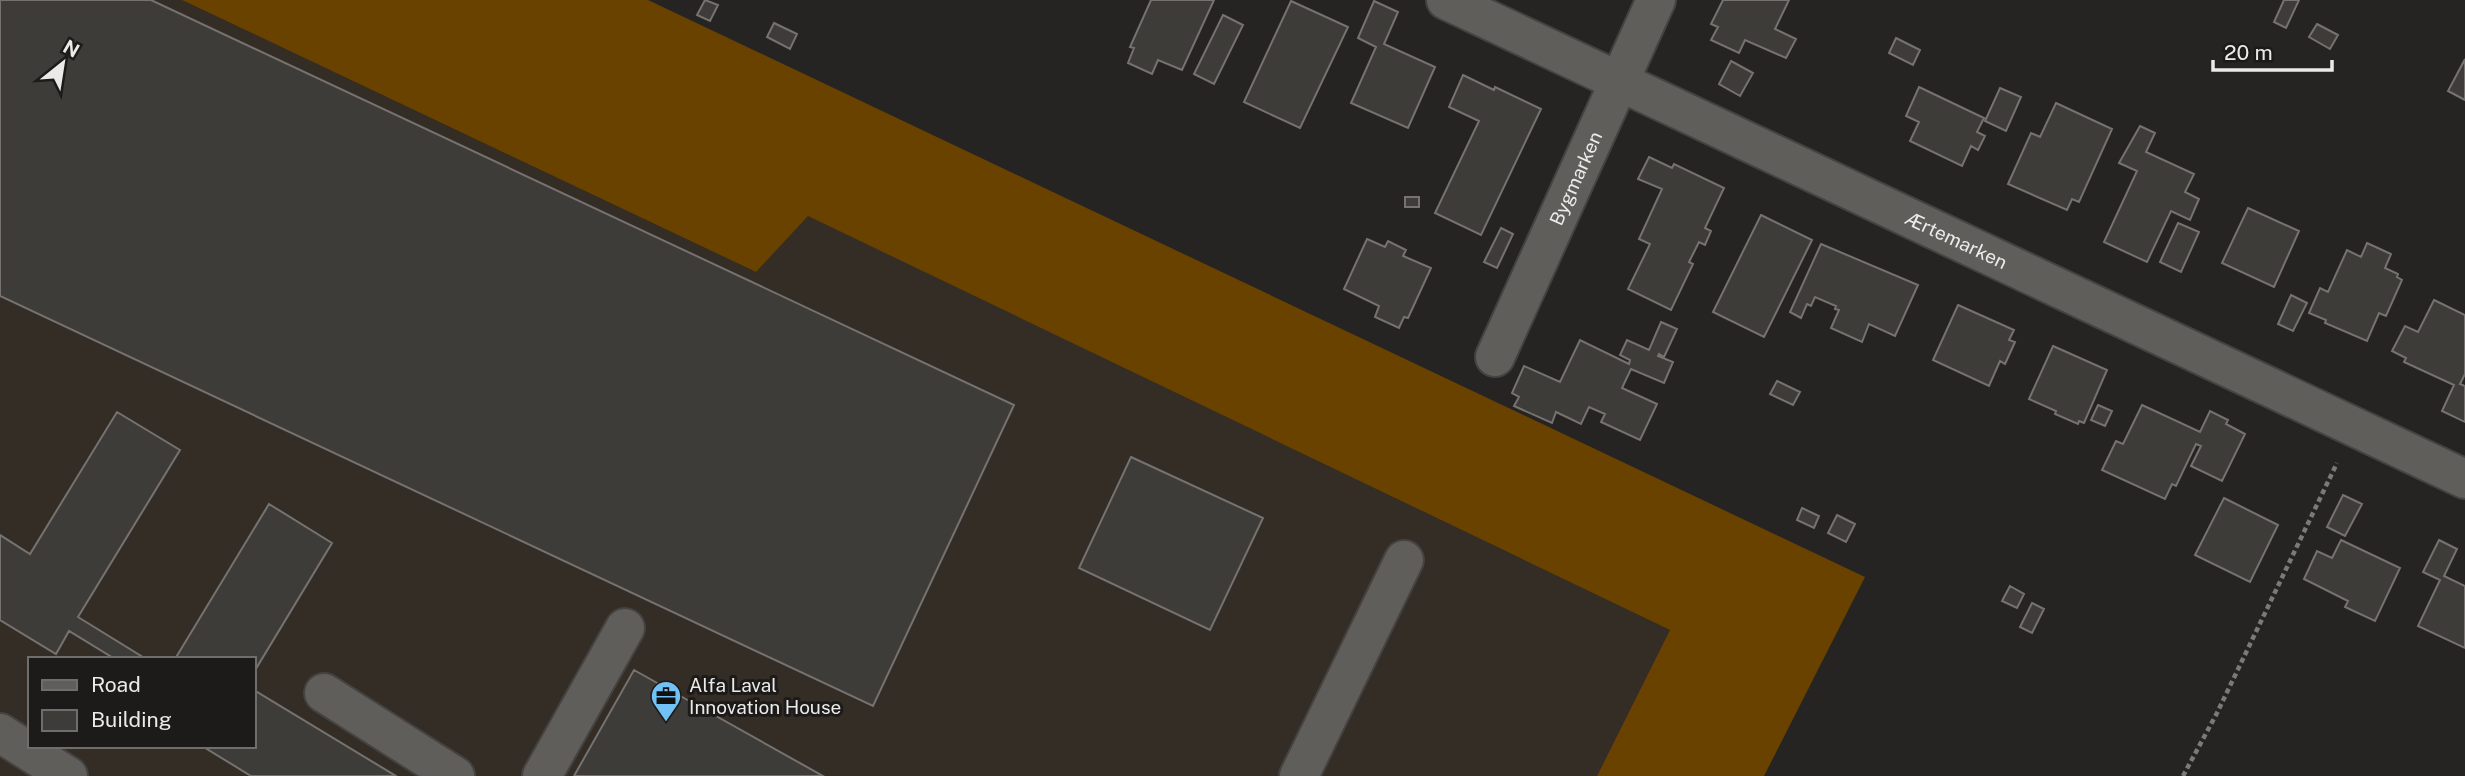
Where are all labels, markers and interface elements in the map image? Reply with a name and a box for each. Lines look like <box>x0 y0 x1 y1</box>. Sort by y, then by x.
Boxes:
north arrow <box>28 28 98 98</box>
scale bar <box>2213 28 2332 72</box>
text: N <box>60 35 83 62</box>
text: 20 m <box>2224 40 2273 65</box>
street label: Bygmarken <box>1545 128 1606 229</box>
street label: Ærtemarken <box>1902 207 2011 273</box>
legend <box>28 657 256 748</box>
text: Road <box>91 672 141 697</box>
place label: Alfa Laval Innovation House <box>689 674 841 718</box>
office icon: Alfa Laval Innovation House <box>649 679 683 723</box>
text: Building <box>91 707 172 732</box>

